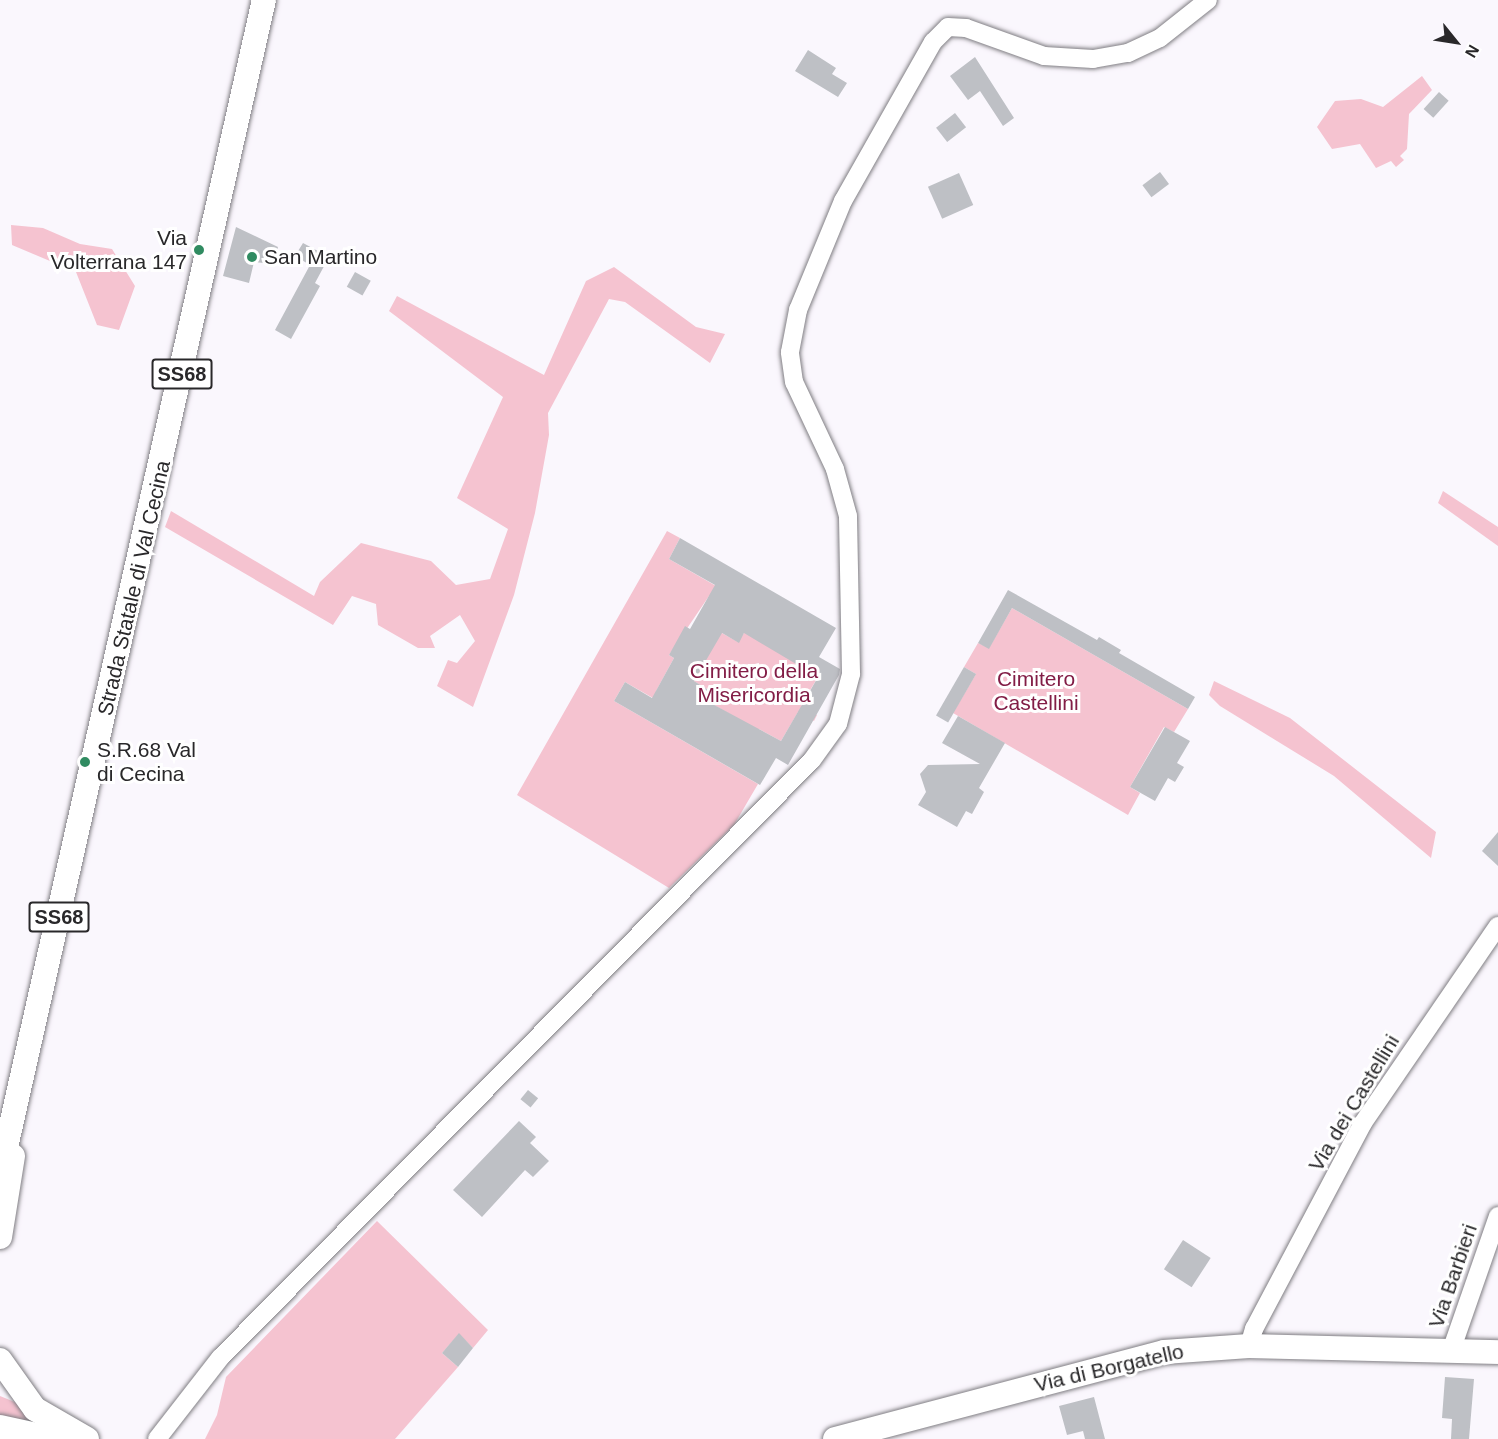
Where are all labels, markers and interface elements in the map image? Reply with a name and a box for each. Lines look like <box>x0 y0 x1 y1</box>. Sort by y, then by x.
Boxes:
north arrow <box>1426 12 1486 72</box>
text: N <box>1462 42 1482 61</box>
place label: Via Volterrana 147 <box>50 225 187 275</box>
marker: Via Volterrana 147 <box>192 243 206 257</box>
place label: San Martino <box>264 244 377 270</box>
marker: San Martino <box>245 250 259 264</box>
road number: SS68 <box>150 357 213 391</box>
street label: Strada Statale di Val Cecina <box>92 458 176 718</box>
park label: Cimitero della Misericordia <box>690 658 818 708</box>
park label: Cimitero Castellini <box>993 666 1079 716</box>
place label: S.R.68 Val di Cecina <box>97 737 196 787</box>
marker: S.R.68 Val di Cecina <box>78 755 92 769</box>
road number: SS68 <box>28 900 90 934</box>
street label: Via dei Castellini <box>1303 1030 1405 1176</box>
street label: Via Barbieri <box>1423 1221 1483 1331</box>
street label: Via di Borgatello <box>1032 1339 1186 1397</box>

